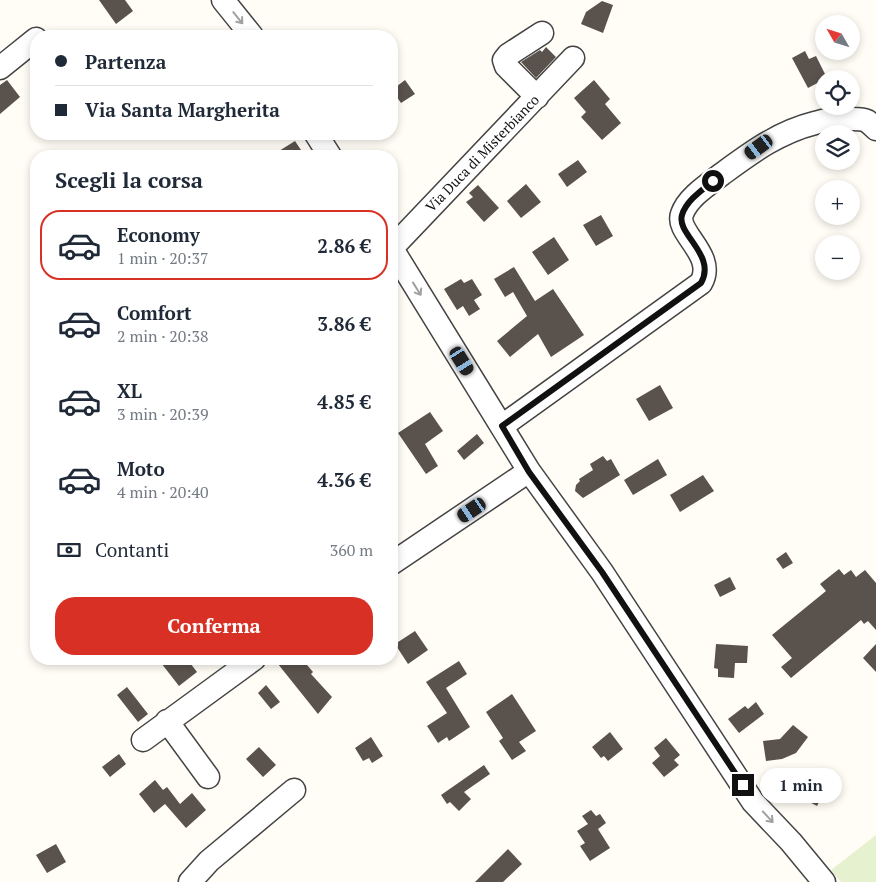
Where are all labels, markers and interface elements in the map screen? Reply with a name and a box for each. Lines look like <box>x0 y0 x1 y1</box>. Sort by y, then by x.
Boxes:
one-way arrow <box>232 11 243 24</box>
north arrow <box>815 15 860 60</box>
map controls <box>815 15 860 280</box>
text: Partenza <box>85 49 166 74</box>
button: locate <box>815 70 860 115</box>
street label: Via Duca di Misterbianco <box>421 90 543 216</box>
text: Via Santa Margherita <box>85 97 280 122</box>
button: layers <box>815 125 860 170</box>
car <box>742 132 775 162</box>
text: Scegli la corsa <box>55 165 203 194</box>
route start <box>702 170 724 192</box>
button: + <box>815 180 860 225</box>
text: Economy <box>117 222 200 247</box>
icon: car <box>57 223 102 268</box>
text: 2.86 € <box>317 233 371 258</box>
button: − <box>815 235 860 280</box>
text: 1 min · 20:37 <box>117 247 209 269</box>
one-way arrow <box>412 281 422 295</box>
text: Comfort <box>117 300 192 325</box>
icon: car <box>57 301 102 346</box>
text: 3.86 € <box>317 311 371 336</box>
text: 2 min · 20:38 <box>117 325 209 347</box>
car <box>447 344 476 378</box>
text: XL <box>117 378 142 403</box>
icon: car <box>57 379 102 424</box>
text: 4.85 € <box>317 389 371 414</box>
text: 3 min · 20:39 <box>117 403 209 425</box>
text: Moto <box>117 456 165 481</box>
icon: car <box>57 457 102 502</box>
text: 4.36 € <box>317 467 371 492</box>
text: 4 min · 20:40 <box>117 481 209 503</box>
car <box>455 495 488 525</box>
icon: cash <box>55 536 83 564</box>
text: Contanti <box>95 537 169 562</box>
text: 360 m <box>330 539 373 561</box>
button: Conferma <box>55 597 373 655</box>
callout: 1 min <box>760 768 843 802</box>
route end <box>732 774 754 796</box>
text: 1 min <box>779 774 823 796</box>
one-way arrow <box>762 811 774 824</box>

